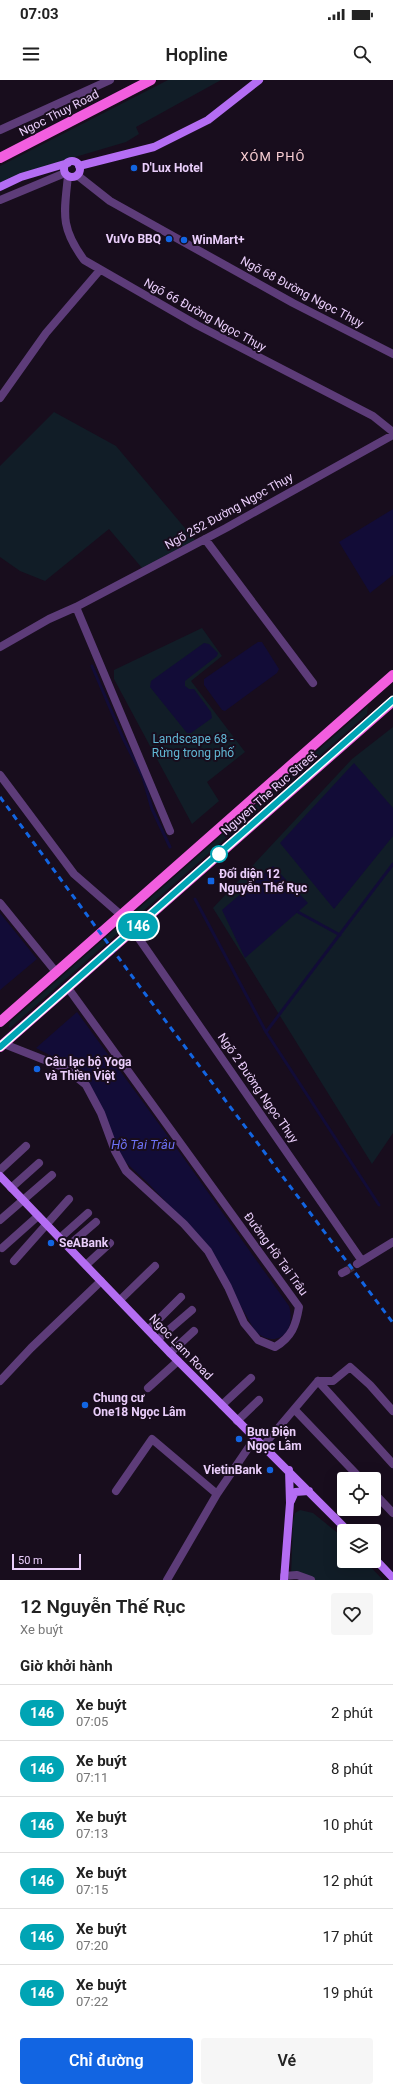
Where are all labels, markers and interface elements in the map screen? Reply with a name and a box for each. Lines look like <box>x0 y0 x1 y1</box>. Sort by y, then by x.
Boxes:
text: 07:03 <box>20 5 59 23</box>
icon: menu <box>20 43 42 65</box>
icon: search <box>351 43 373 65</box>
text: Hopline <box>165 44 228 65</box>
street label: Ngoc Thuy Road <box>17 87 101 139</box>
district label: XÓM PHÔ <box>241 149 305 164</box>
place label: D'Lux Hotel <box>142 161 203 175</box>
marker: D'Lux Hotel <box>129 163 139 173</box>
place label: VuVo BBQ <box>106 232 161 246</box>
place label: WinMart+ <box>192 233 245 247</box>
marker: VuVo BBQ <box>164 234 174 244</box>
marker: WinMart+ <box>179 235 189 245</box>
street label: Ngõ 68 Đường Ngọc Thụy <box>238 254 366 331</box>
street label: Ngõ 66 Đường Ngọc Thụy <box>141 276 269 355</box>
street label: Ngõ 252 Đường Ngọc Thụy <box>163 470 296 552</box>
park label: Landscape 68 - Rừng trong phố <box>152 732 235 760</box>
street label: Nguyen The Ruc Street <box>219 748 319 838</box>
unlabelled marker <box>210 845 228 863</box>
place label: Đối diện 12 Nguyễn Thế Rục <box>219 867 307 895</box>
marker: Đối diện 12 Nguyễn Thế Rục <box>206 876 216 886</box>
line badge: 146 <box>115 913 161 939</box>
text: 146 <box>126 918 150 934</box>
street label: Ngõ 2 Đường Ngọc Thụy <box>215 1030 301 1146</box>
place label: Câu lạc bộ Yoga và Thiền Việt <box>45 1055 132 1083</box>
marker: Câu lạc bộ Yoga và Thiền Việt <box>32 1064 42 1074</box>
water label: Hồ Tai Trâu <box>111 1137 175 1152</box>
street label: Đường Hồ Tai Trâu <box>241 1210 311 1298</box>
place label: SeABank <box>59 1236 109 1250</box>
marker: SeABank <box>46 1238 56 1248</box>
street label: Ngoc Lam Road <box>146 1311 216 1383</box>
place label: Chung cư One18 Ngọc Lâm <box>93 1391 186 1419</box>
marker: Chung cư One18 Ngọc Lâm <box>80 1400 90 1410</box>
place label: Bưu Điện Ngọc Lâm <box>247 1425 302 1453</box>
marker: Bưu Điện Ngọc Lâm <box>234 1434 244 1444</box>
place label: VietinBank <box>203 1463 263 1477</box>
marker: VietinBank <box>265 1465 275 1475</box>
map controls <box>337 1472 381 1568</box>
button: locate <box>337 1472 381 1516</box>
button: layers <box>337 1524 381 1568</box>
scale bar <box>12 1552 81 1571</box>
text: 50 m <box>18 1554 43 1567</box>
button: heart <box>331 1593 373 1635</box>
text: 12 Nguyễn Thế Rục <box>20 1595 186 1618</box>
text: Xe buýt <box>20 1622 63 1637</box>
text: Giờ khởi hành <box>20 1657 113 1675</box>
text: Xe buýt <box>76 1696 127 1714</box>
text: 2 phút <box>331 1704 373 1722</box>
text: 146 <box>30 1705 54 1721</box>
text: 07:05 <box>76 1714 108 1729</box>
text: Xe buýt <box>76 1752 127 1770</box>
text: 8 phút <box>331 1760 373 1778</box>
text: 146 <box>30 1761 54 1777</box>
text: 07:11 <box>76 1770 108 1785</box>
text: Xe buýt <box>76 1808 127 1826</box>
text: 10 phút <box>323 1816 373 1834</box>
text: 146 <box>30 1817 54 1833</box>
text: 07:13 <box>76 1826 108 1841</box>
text: Xe buýt <box>76 1864 127 1882</box>
text: 12 phút <box>323 1872 373 1890</box>
text: 146 <box>30 1873 54 1889</box>
text: 07:15 <box>76 1882 108 1897</box>
text: Xe buýt <box>76 1920 127 1938</box>
text: 17 phút <box>323 1928 373 1946</box>
text: 146 <box>30 1929 54 1945</box>
text: 07:20 <box>76 1938 108 1953</box>
text: Xe buýt <box>76 1976 127 1994</box>
text: 19 phút <box>323 1984 373 2002</box>
text: 146 <box>30 1985 54 2001</box>
text: 07:22 <box>76 1994 108 2009</box>
button: Chỉ đường <box>20 2038 193 2084</box>
button: Vé <box>201 2038 373 2084</box>

